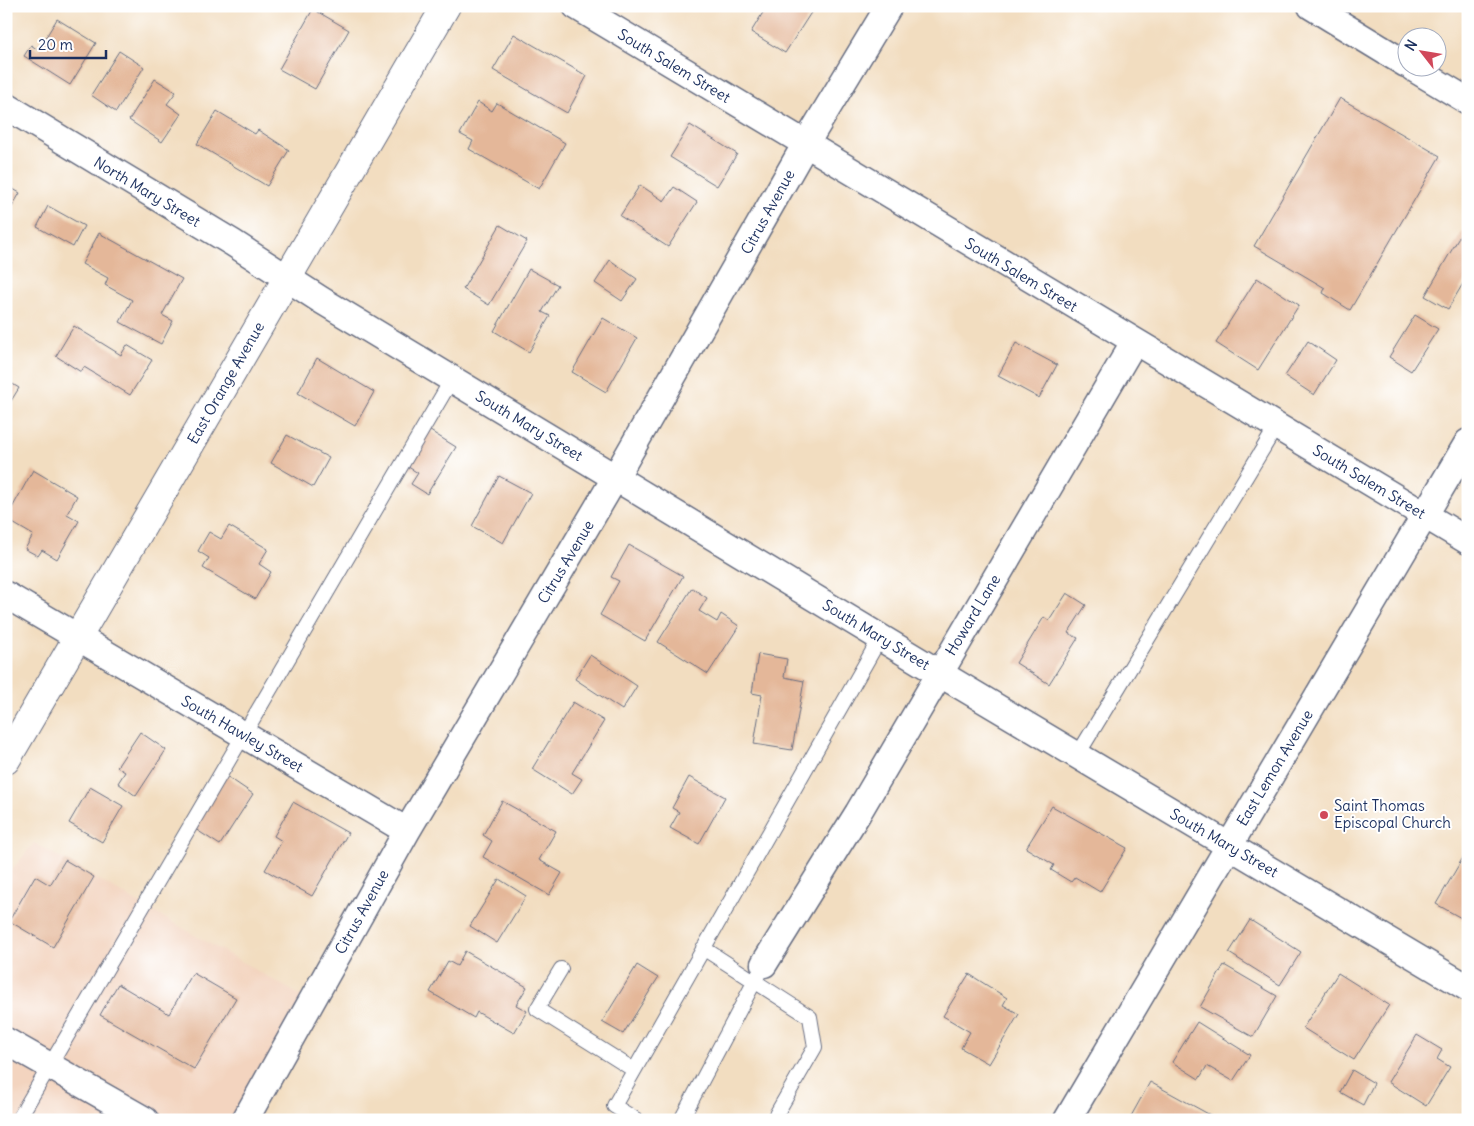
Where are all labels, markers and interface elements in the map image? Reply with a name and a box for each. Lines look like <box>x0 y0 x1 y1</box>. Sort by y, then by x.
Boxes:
street label: South Salem Street <box>615 24 734 107</box>
scale bar <box>30 28 106 60</box>
north arrow <box>1396 28 1446 78</box>
text: 20 m <box>38 35 73 54</box>
text: N <box>1401 37 1421 54</box>
street label: North Mary Street <box>91 152 204 231</box>
street label: Citrus Avenue <box>737 166 799 257</box>
street label: South Salem Street <box>962 233 1081 316</box>
street label: East Orange Avenue <box>183 318 268 447</box>
street label: South Mary Street <box>472 386 586 465</box>
street label: South Salem Street <box>1310 440 1429 523</box>
street label: Citrus Avenue <box>533 517 598 607</box>
street label: Howard Lane <box>941 571 1004 659</box>
street label: South Mary Street <box>819 595 933 674</box>
street label: South Hawley Street <box>178 691 307 776</box>
street label: East Lemon Avenue <box>1232 706 1317 829</box>
place label: Saint Thomas Episcopal Church <box>1334 796 1451 832</box>
street label: South Mary Street <box>1167 804 1282 881</box>
marker: Saint Thomas Episcopal Church <box>1318 809 1330 821</box>
street label: Citrus Avenue <box>331 866 393 957</box>

